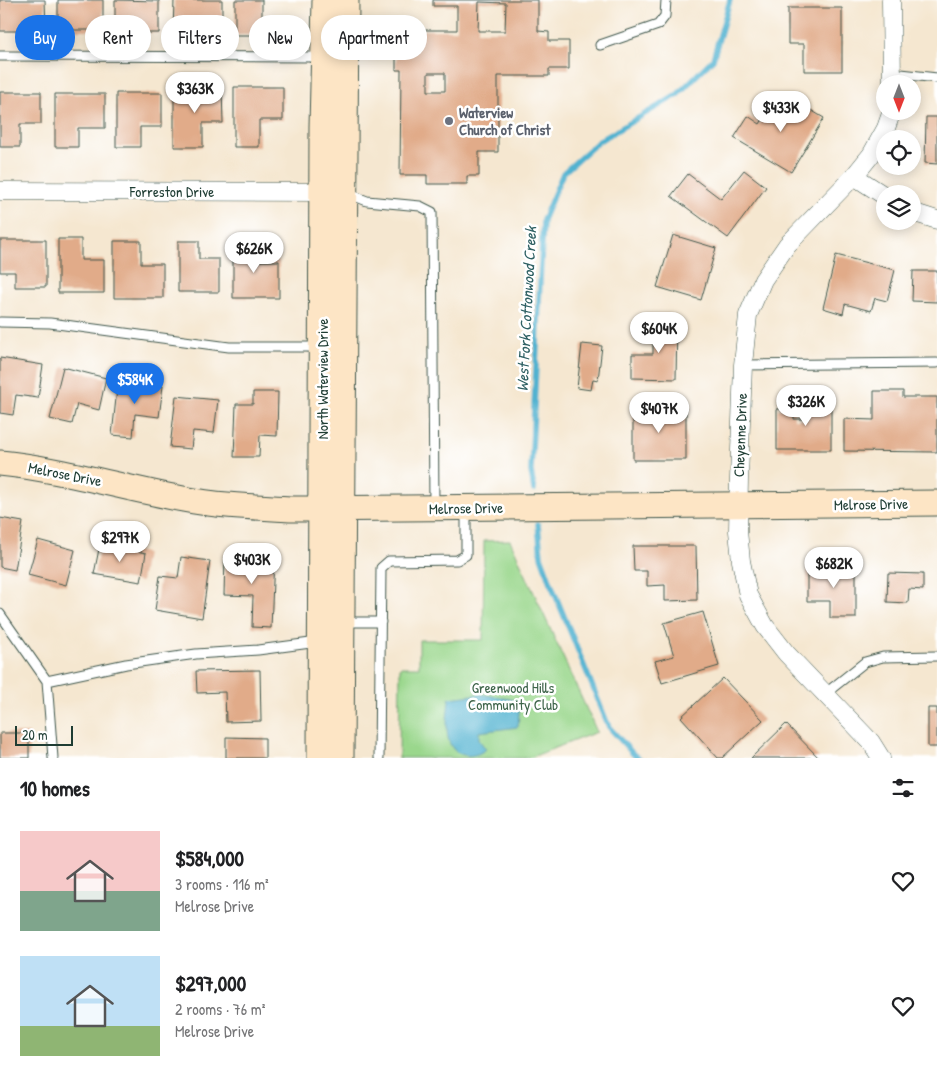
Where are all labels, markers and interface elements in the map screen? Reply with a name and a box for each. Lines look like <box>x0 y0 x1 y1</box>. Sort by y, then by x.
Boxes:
chip: Buy <box>15 15 75 60</box>
chip: Rent <box>85 15 151 60</box>
chip: Filters <box>161 15 239 60</box>
chip: New <box>249 15 311 60</box>
chip: Apartment <box>321 15 427 60</box>
pin: $363K <box>160 72 230 114</box>
north arrow <box>876 75 921 120</box>
map controls <box>876 75 921 230</box>
text: $363K <box>176 77 214 99</box>
pin: $433K <box>746 90 816 133</box>
text: $433K <box>763 96 799 118</box>
place label: Waterview Church of Christ <box>459 102 551 140</box>
marker: Waterview Church of Christ <box>443 115 455 127</box>
button: locate <box>876 130 921 175</box>
street label: Forreston Drive <box>129 181 214 202</box>
button: layers <box>876 185 921 230</box>
water label: West Fork Cottonwood Creek <box>511 225 541 392</box>
pin: $626K <box>219 232 289 274</box>
text: $626K <box>236 237 272 259</box>
pin: $604K <box>624 312 694 354</box>
text: $604K <box>641 317 677 339</box>
street label: North Waterview Drive <box>312 319 333 439</box>
pin: $584K <box>100 362 170 405</box>
text: $584K <box>117 368 153 390</box>
pin: $326K <box>771 384 841 427</box>
text: $326K <box>787 390 825 412</box>
pin: $407K <box>624 392 694 434</box>
street label: Cheyenne Drive <box>728 393 752 477</box>
text: $407K <box>640 397 678 419</box>
street label: Melrose Drive <box>27 457 103 491</box>
street label: Melrose Drive <box>834 493 908 515</box>
street label: Melrose Drive <box>429 497 503 519</box>
pin: $297K <box>85 520 155 563</box>
text: $297K <box>101 526 139 548</box>
pin: $403K <box>217 542 287 585</box>
pin: $682K <box>799 546 869 589</box>
text: $403K <box>234 548 270 570</box>
text: $682K <box>815 552 853 574</box>
park label: Greenwood Hills Community Club <box>468 677 558 715</box>
scale bar <box>15 723 72 746</box>
text: 20 m <box>22 725 48 744</box>
text: 10 homes <box>20 774 90 803</box>
icon: filters <box>889 774 917 802</box>
text: $584,000 <box>175 844 244 873</box>
icon: home <box>60 851 120 911</box>
icon: heart <box>889 867 917 895</box>
text: 3 rooms · 116 m² <box>175 873 269 895</box>
text: Melrose Drive <box>175 895 254 917</box>
text: $297,000 <box>175 969 246 998</box>
icon: home <box>60 976 120 1036</box>
icon: heart <box>889 992 917 1020</box>
text: 2 rooms · 76 m² <box>175 998 265 1020</box>
text: Melrose Drive <box>175 1020 254 1042</box>

